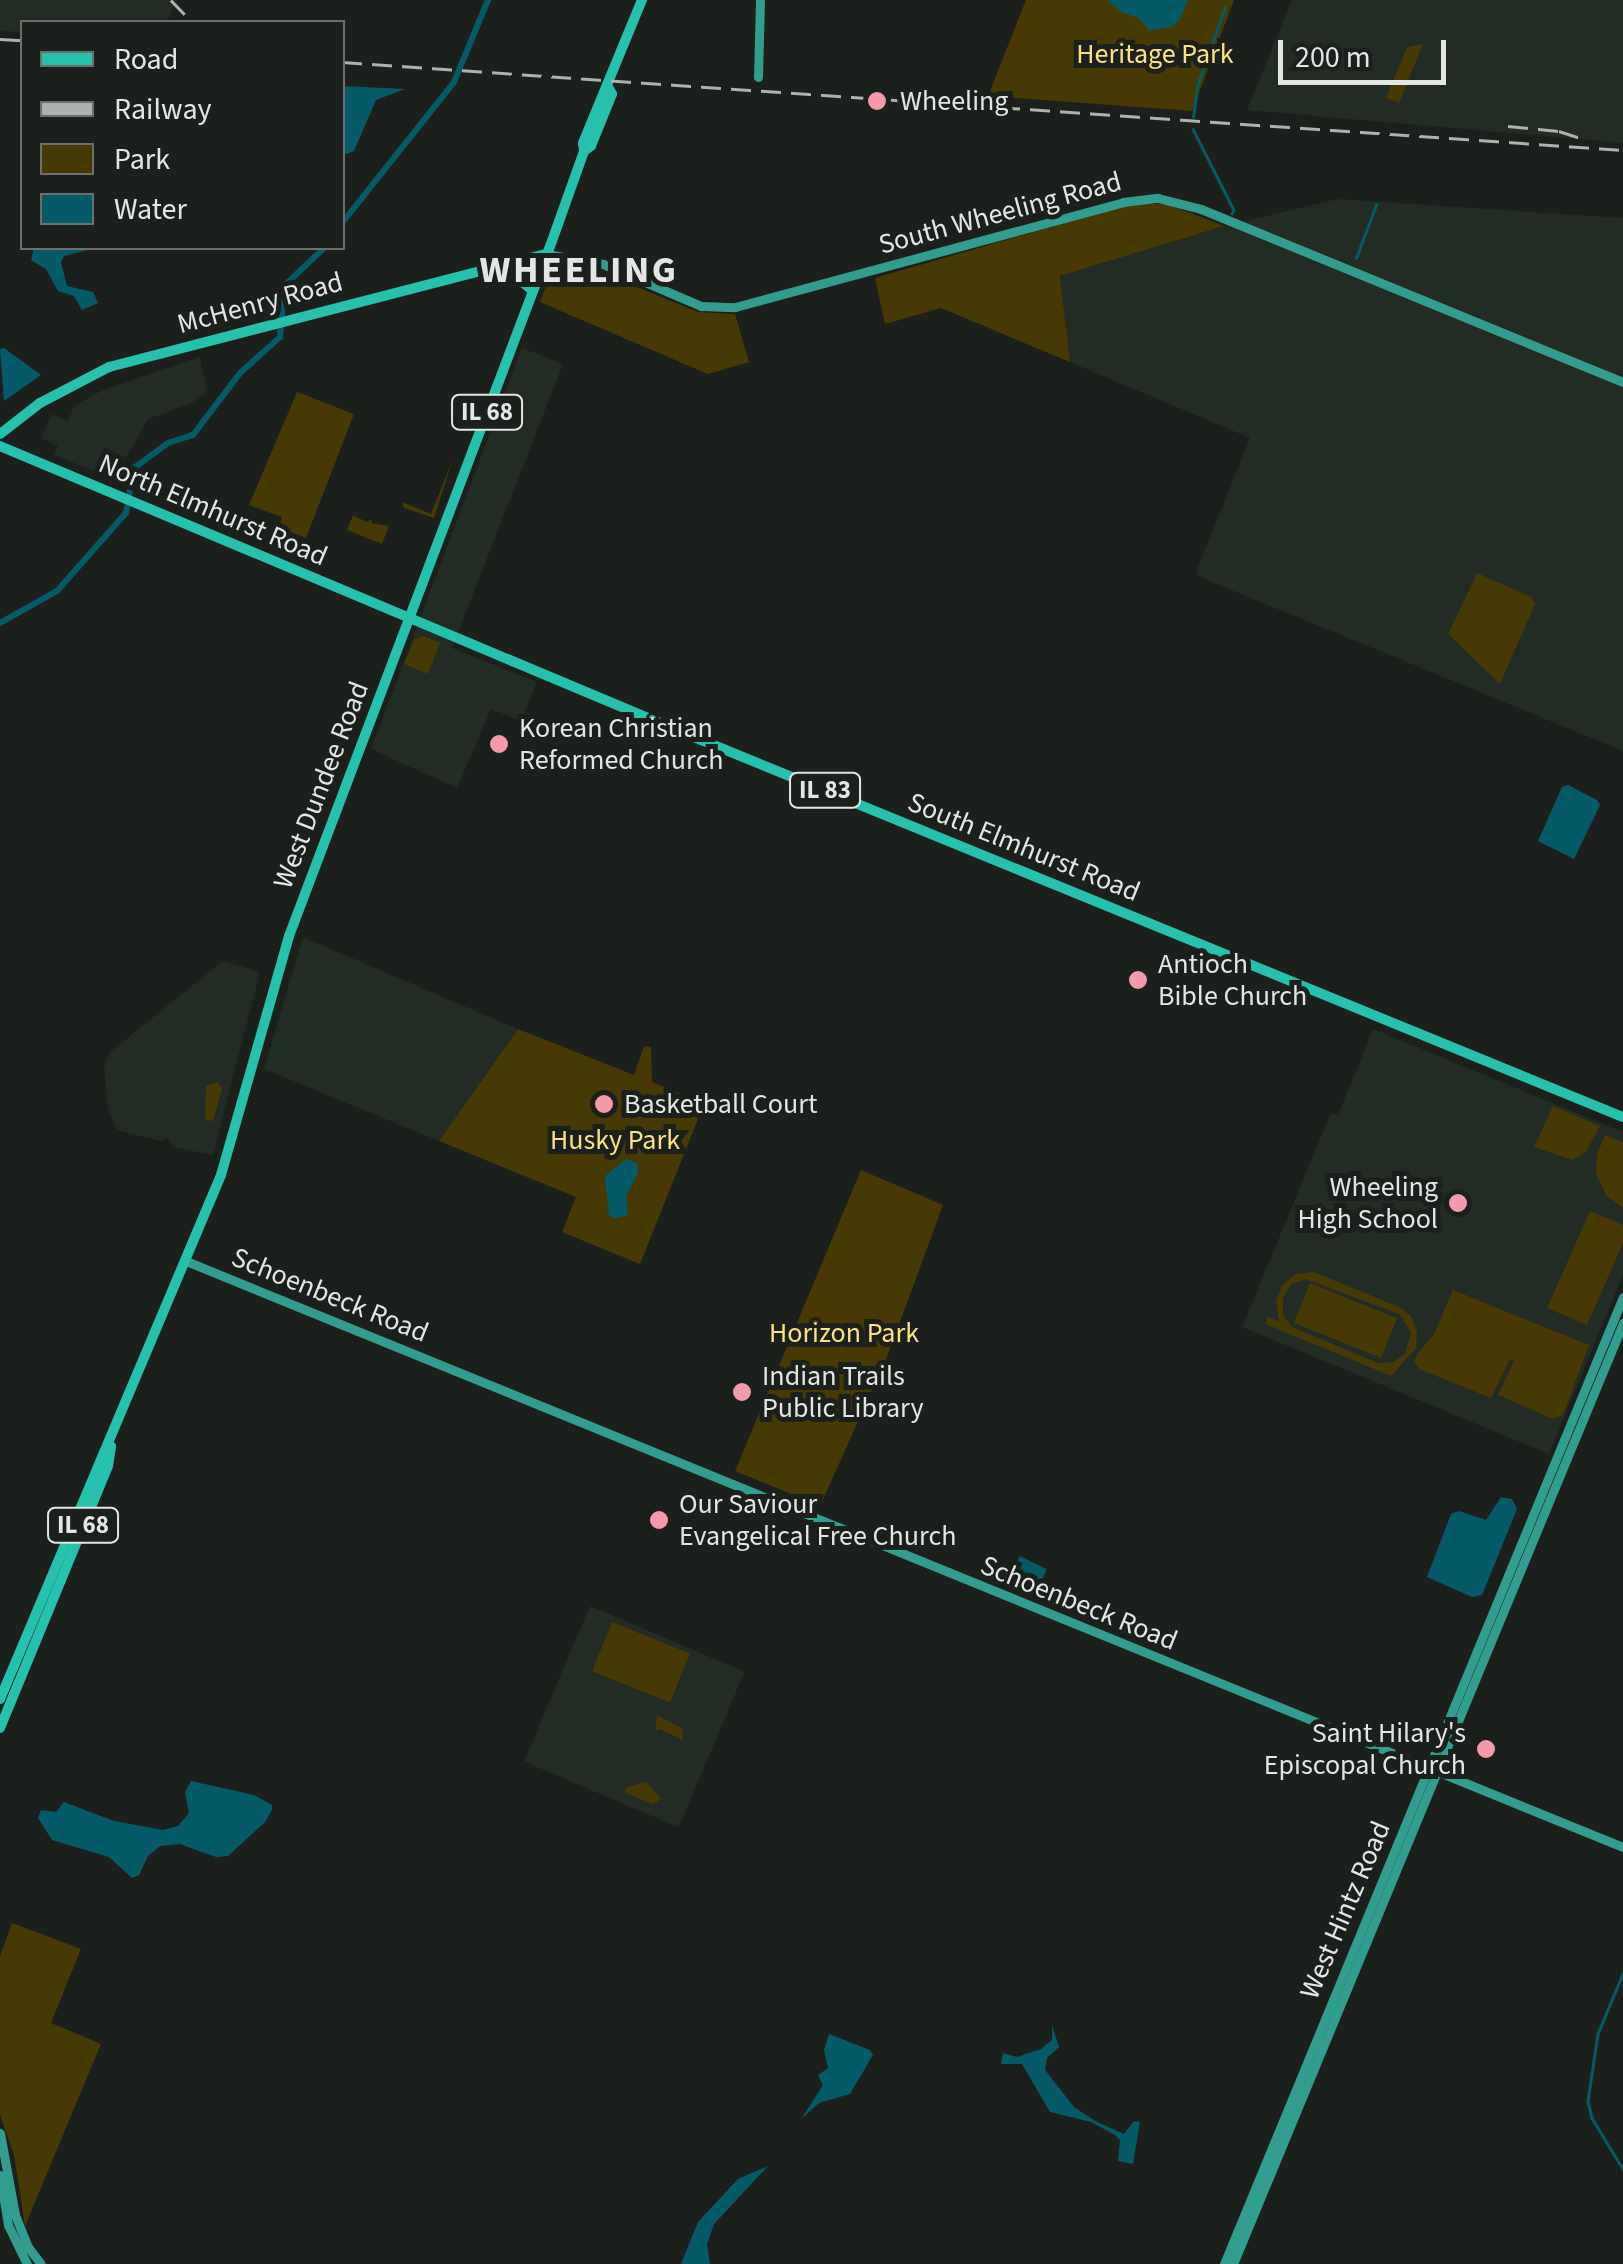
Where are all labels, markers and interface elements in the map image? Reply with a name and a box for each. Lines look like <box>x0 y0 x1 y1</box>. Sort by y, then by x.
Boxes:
legend <box>20 20 345 250</box>
scale bar <box>1283 20 1450 82</box>
text: 200 m <box>1295 36 1371 79</box>
park label: Heritage Park <box>1076 37 1234 71</box>
text: Road <box>114 38 178 81</box>
place label: Wheeling <box>900 84 1008 118</box>
text: Railway <box>114 88 212 131</box>
marker: Wheeling <box>864 88 890 114</box>
text: Park <box>114 138 170 181</box>
street label: South Wheeling Road <box>875 164 1125 262</box>
text: Water <box>114 188 187 231</box>
district label: WHEELING <box>480 248 678 294</box>
street label: McHenry Road <box>174 265 346 341</box>
road number: IL 68 <box>450 392 524 432</box>
street label: North Elmhurst Road <box>94 447 332 573</box>
street label: West Dundee Road <box>266 677 376 893</box>
place label: Korean Christian Reformed Church <box>519 711 723 777</box>
marker: Korean Christian Reformed Church <box>488 733 510 755</box>
road number: IL 83 <box>788 770 862 810</box>
street label: South Elmhurst Road <box>903 785 1145 909</box>
place label: Antioch Bible Church <box>1158 947 1307 1013</box>
marker: Antioch Bible Church <box>1127 969 1149 991</box>
place label: Basketball Court <box>624 1087 817 1121</box>
marker: Basketball Court <box>593 1093 615 1115</box>
park label: Husky Park <box>550 1123 680 1157</box>
place label: Wheeling High School <box>1297 1170 1438 1236</box>
marker: Wheeling High School <box>1447 1192 1469 1214</box>
street label: Schoenbeck Road <box>227 1240 433 1350</box>
park label: Horizon Park <box>769 1316 919 1350</box>
place label: Indian Trails Public Library <box>762 1359 924 1425</box>
marker: Indian Trails Public Library <box>731 1381 753 1403</box>
place label: Our Saviour Evangelical Free Church <box>679 1487 956 1553</box>
road number: IL 68 <box>46 1505 120 1545</box>
marker: Our Saviour Evangelical Free Church <box>648 1509 670 1531</box>
street label: Schoenbeck Road <box>976 1548 1182 1658</box>
place label: Saint Hilary's Episcopal Church <box>1264 1716 1466 1782</box>
marker: Saint Hilary's Episcopal Church <box>1475 1738 1497 1760</box>
street label: West Hintz Road <box>1292 1816 1398 2004</box>

